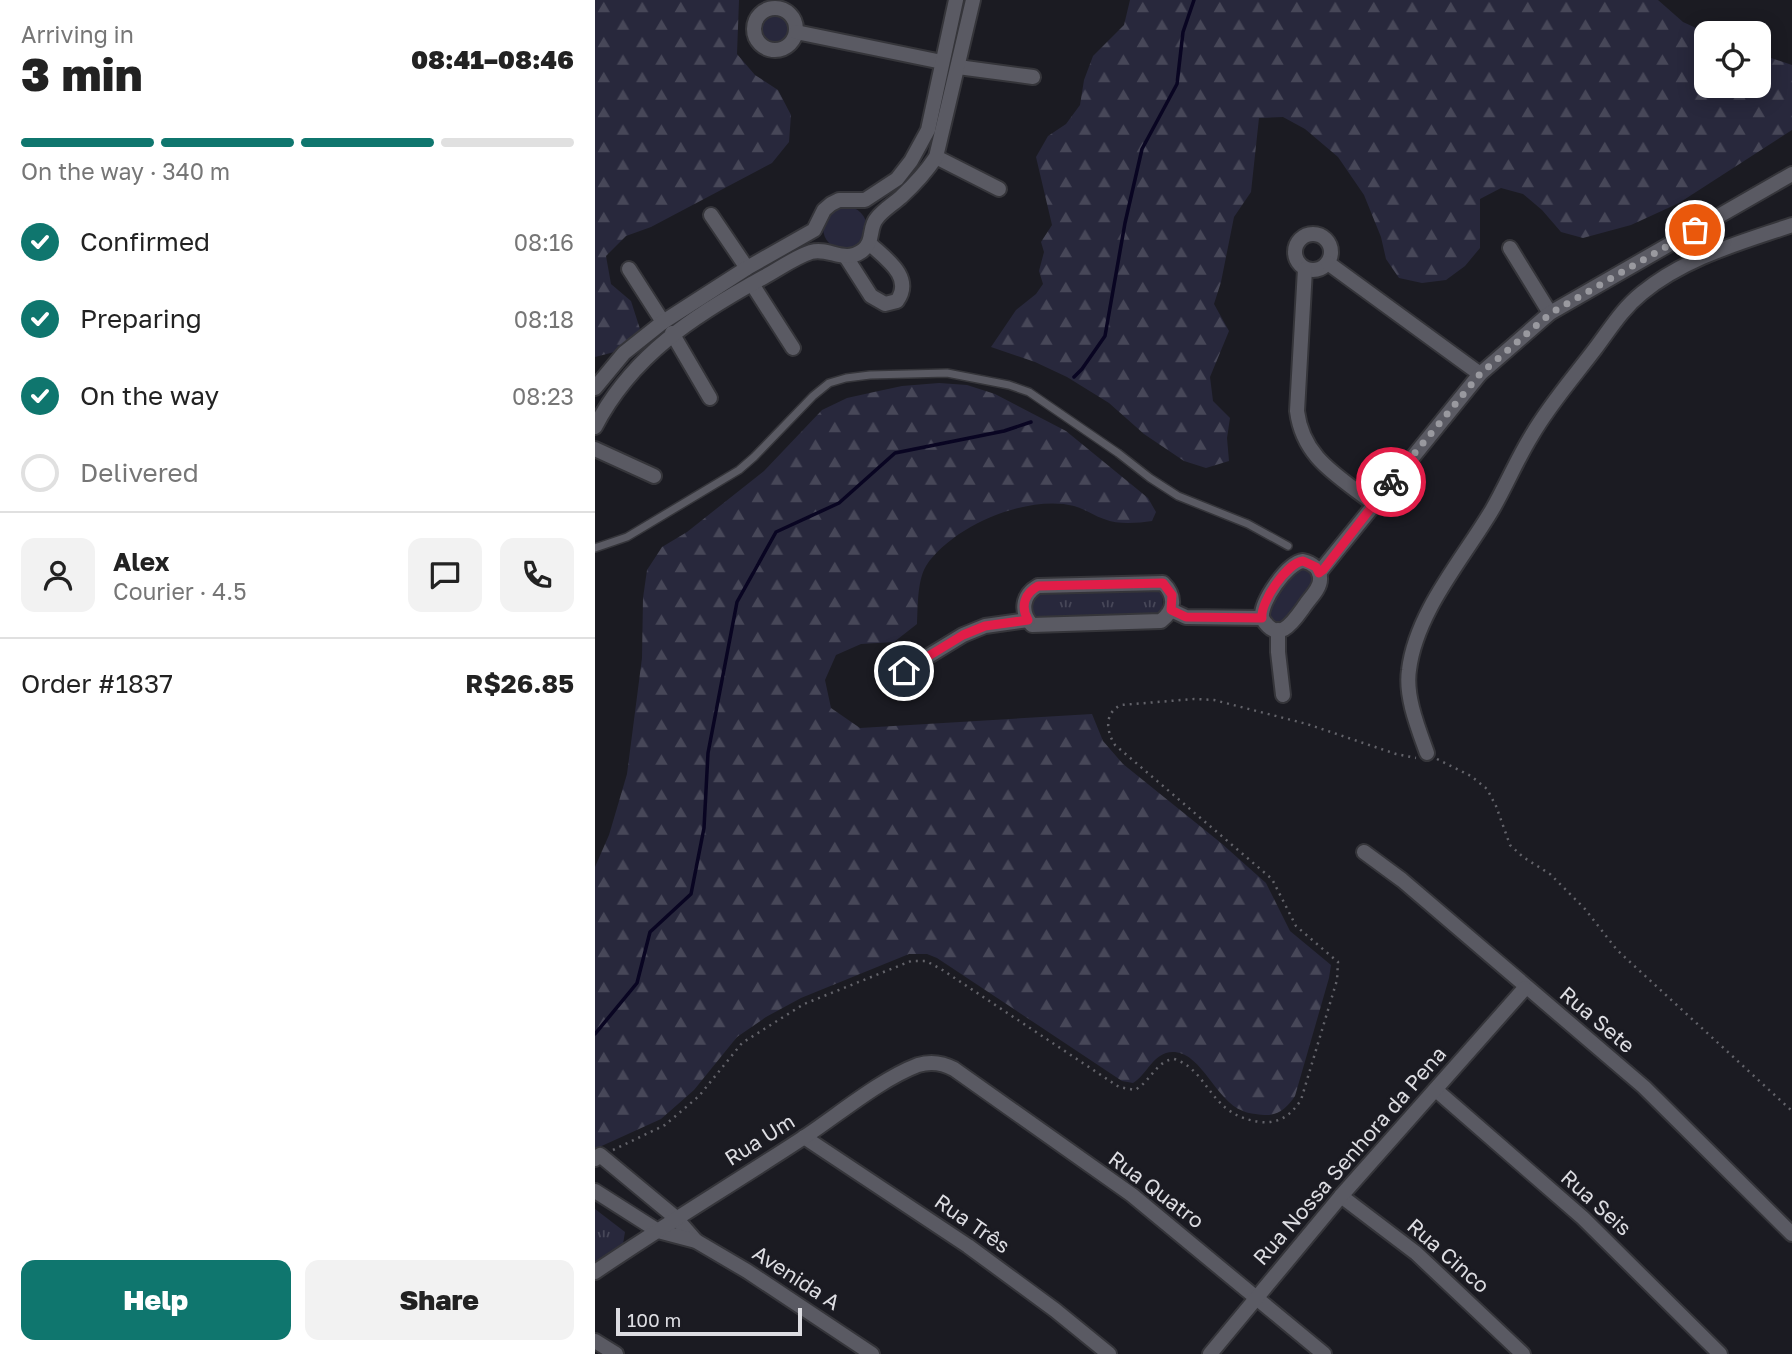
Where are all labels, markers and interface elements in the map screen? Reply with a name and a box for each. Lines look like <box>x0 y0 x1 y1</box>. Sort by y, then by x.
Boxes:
text: Arriving in <box>21 20 134 48</box>
map controls <box>1694 21 1771 98</box>
button: locate <box>1694 21 1771 98</box>
text: 08:41–08:46 <box>411 44 574 75</box>
text: 3 min <box>21 46 143 101</box>
text: On the way · 340 m <box>21 157 230 185</box>
pin <box>1665 200 1725 260</box>
icon: bag <box>1676 211 1714 249</box>
icon: check <box>21 223 59 261</box>
text: Confirmed <box>80 226 210 257</box>
text: 08:16 <box>514 228 574 256</box>
icon: check <box>21 300 59 338</box>
text: Preparing <box>80 303 202 334</box>
text: 08:18 <box>514 305 574 333</box>
icon: check <box>21 377 59 415</box>
text: On the way <box>80 380 219 411</box>
text: 08:23 <box>512 382 574 410</box>
courier <box>1356 447 1426 517</box>
text: Delivered <box>80 457 199 488</box>
icon: bike <box>1372 463 1410 501</box>
button: person <box>21 538 95 612</box>
button: chat <box>408 538 482 612</box>
button: phone <box>500 538 574 612</box>
text: Alex <box>113 546 170 577</box>
text: Courier · 4.5 <box>113 577 246 605</box>
pin <box>874 641 934 701</box>
icon: home <box>885 652 923 690</box>
text: Order #1837 <box>21 668 173 699</box>
text: R$26.85 <box>465 668 574 699</box>
street label: Rua Sete <box>1555 980 1640 1058</box>
street label: Rua Nossa Senhora da Pena <box>1247 1041 1451 1270</box>
street label: Rua Um <box>720 1108 799 1171</box>
street label: Rua Quatro <box>1104 1145 1209 1233</box>
street label: Rua Seis <box>1556 1164 1637 1241</box>
street label: Rua Três <box>930 1188 1015 1259</box>
street label: Rua Cinco <box>1402 1212 1495 1298</box>
street label: Avenida A <box>748 1239 845 1315</box>
button: Help <box>21 1260 291 1340</box>
button: Share <box>305 1260 574 1340</box>
scale bar <box>616 1305 801 1337</box>
text: 100 m <box>627 1308 681 1331</box>

